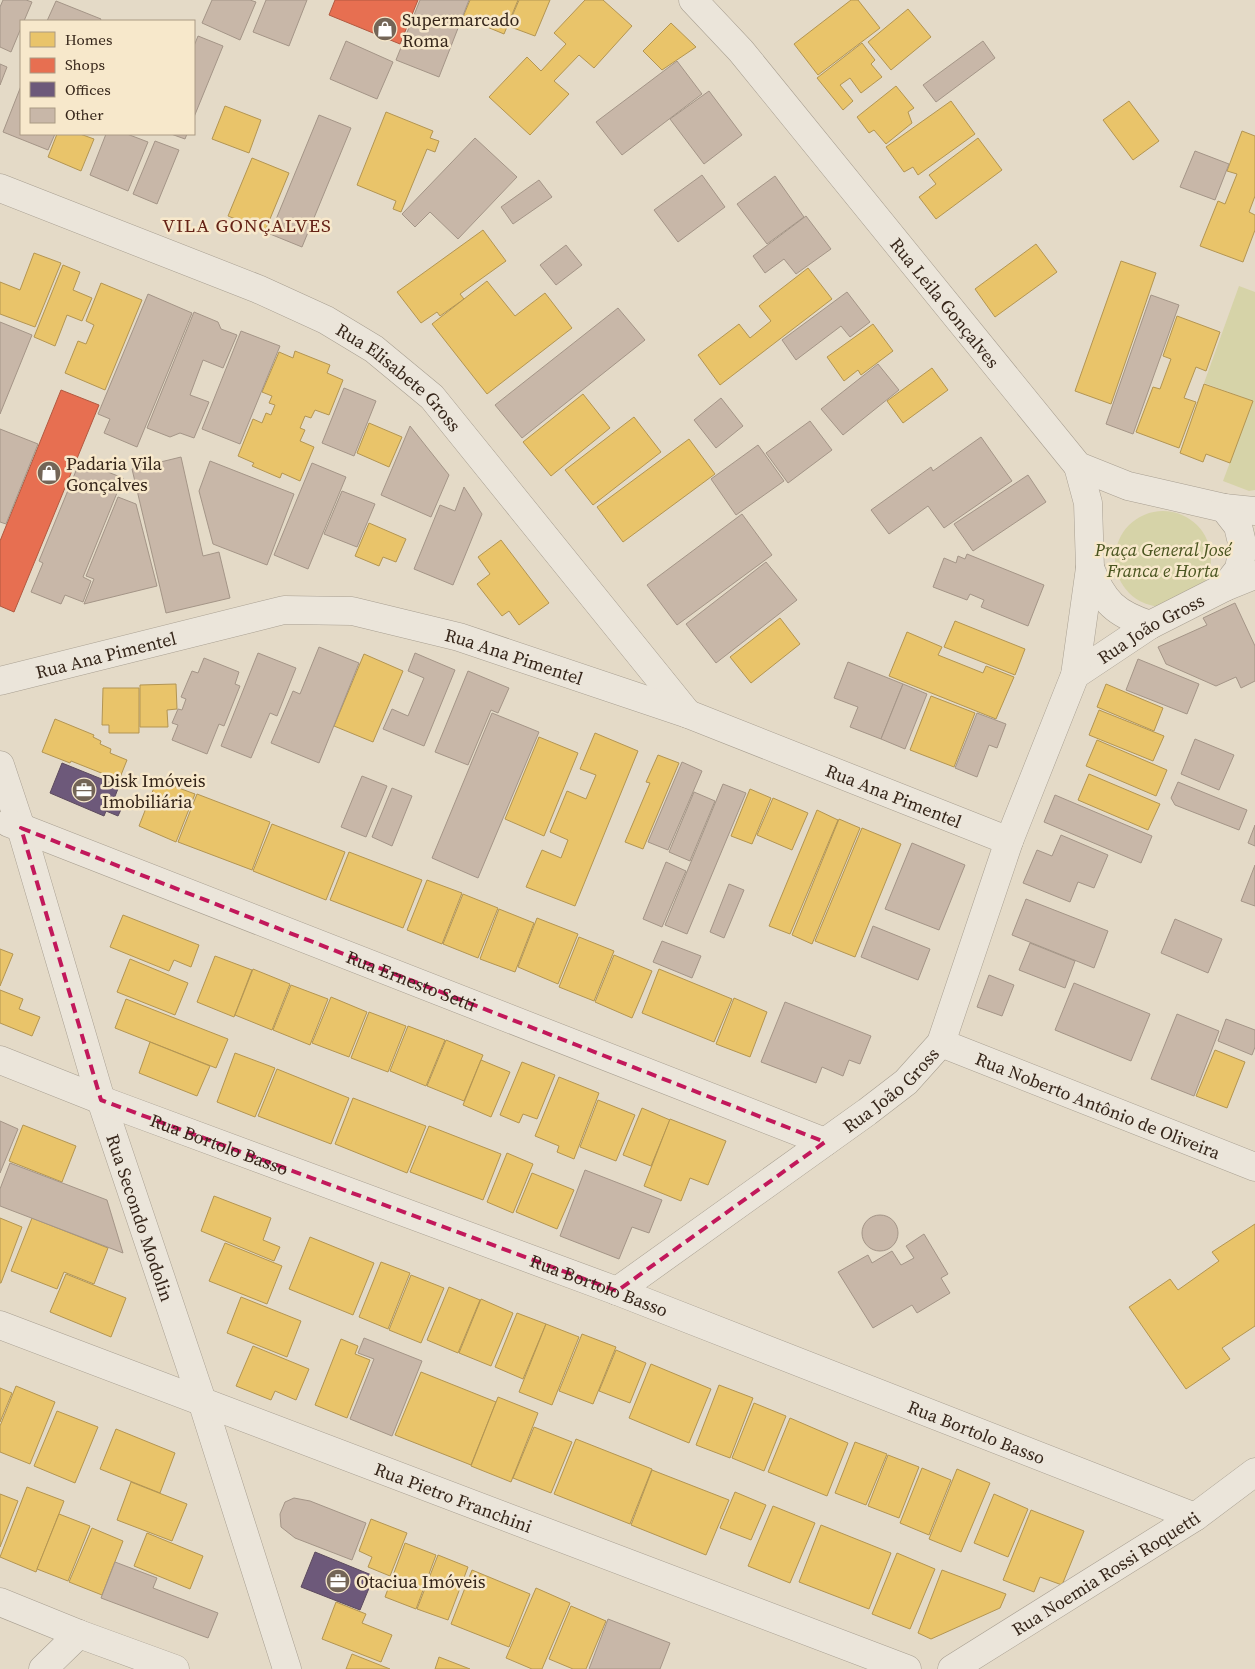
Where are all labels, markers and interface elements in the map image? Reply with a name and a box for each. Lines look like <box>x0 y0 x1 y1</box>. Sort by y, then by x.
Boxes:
place label: Supermarcado Roma <box>402 7 520 53</box>
shop icon: Supermarcado Roma <box>372 16 398 42</box>
legend <box>20 20 195 135</box>
text: Homes <box>65 29 112 50</box>
text: Shops <box>65 54 105 75</box>
text: Offices <box>65 79 111 100</box>
text: Other <box>65 104 104 125</box>
district label: VILA GONÇALVES <box>162 212 332 238</box>
street label: Rua Leila Gonçalves <box>885 232 1006 373</box>
street label: Rua Elisabete Gross <box>332 317 468 437</box>
place label: Padaria Vila Gonçalves <box>66 451 163 497</box>
shop icon: Padaria Vila Gonçalves <box>36 460 62 486</box>
park label: Praça General José Franca e Horta <box>1094 537 1233 583</box>
street label: Rua João Gross <box>1092 587 1208 669</box>
street label: Rua Ana Pimentel <box>442 622 586 690</box>
street label: Rua Ana Pimentel <box>33 625 179 684</box>
street label: Rua Ana Pimentel <box>822 757 966 834</box>
place label: Disk Imóveis Imobiliária <box>102 768 206 814</box>
office icon: Disk Imóveis Imobiliária <box>71 777 97 803</box>
street label: Rua Ernesto Setti <box>343 944 480 1017</box>
street label: Rua João Gross <box>837 1041 944 1138</box>
street label: Rua Noberto Antônio de Oliveira <box>972 1045 1225 1165</box>
street label: Rua Bortolo Basso <box>147 1107 292 1181</box>
street label: Rua Secondo Modolin <box>101 1131 180 1305</box>
street label: Rua Bortolo Basso <box>527 1247 672 1322</box>
street label: Rua Bortolo Basso <box>904 1393 1049 1470</box>
street label: Rua Pietro Franchini <box>371 1456 536 1538</box>
street label: Rua Noemia Rossi Roquetti <box>1007 1505 1205 1641</box>
office icon: Otaciua Imóveis <box>325 1568 351 1594</box>
place label: Otaciua Imóveis <box>356 1569 486 1594</box>

